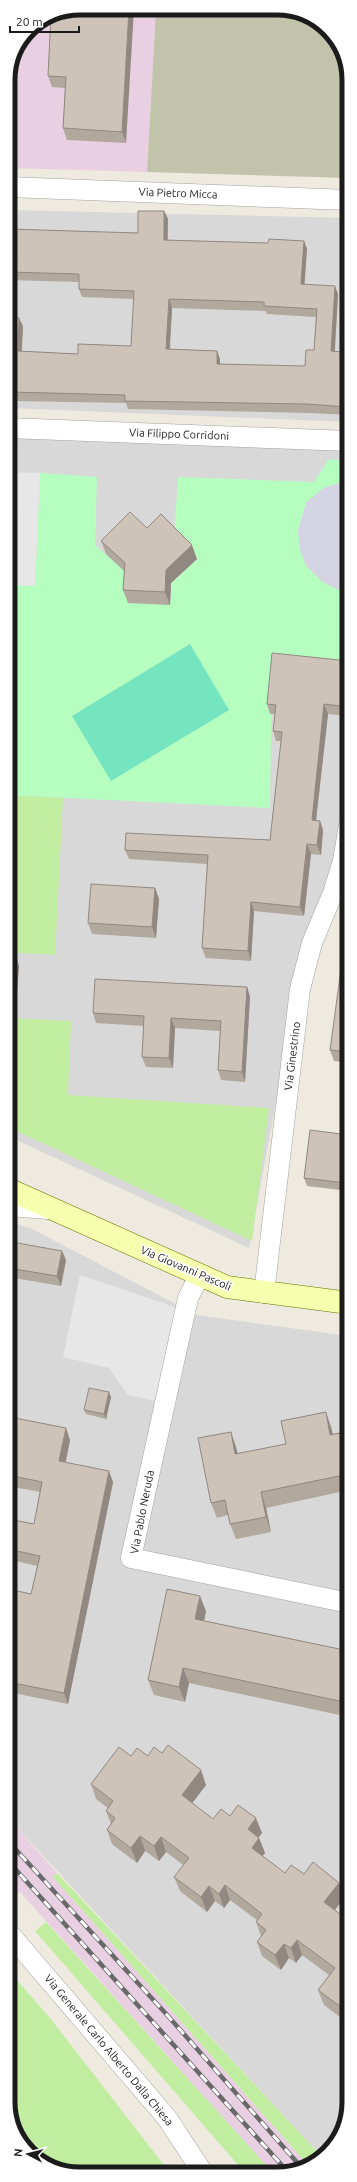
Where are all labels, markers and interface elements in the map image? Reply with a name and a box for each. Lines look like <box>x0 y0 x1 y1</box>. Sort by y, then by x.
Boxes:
scale bar <box>10 8 79 34</box>
text: 20 m <box>16 15 43 28</box>
street label: Via Pietro Micca <box>138 186 218 200</box>
street label: Via Filippo Corridoni <box>129 426 229 442</box>
street label: Via Ginestrino <box>282 1021 302 1091</box>
street label: Via Giovanni Pascoli <box>139 1243 233 1293</box>
street label: Via Pablo Neruda <box>128 1469 156 1555</box>
street label: Via Generale Carlo Alberto Dalla Chiesa <box>42 1972 176 2128</box>
north arrow <box>8 2134 48 2174</box>
text: N <box>12 2148 25 2158</box>

